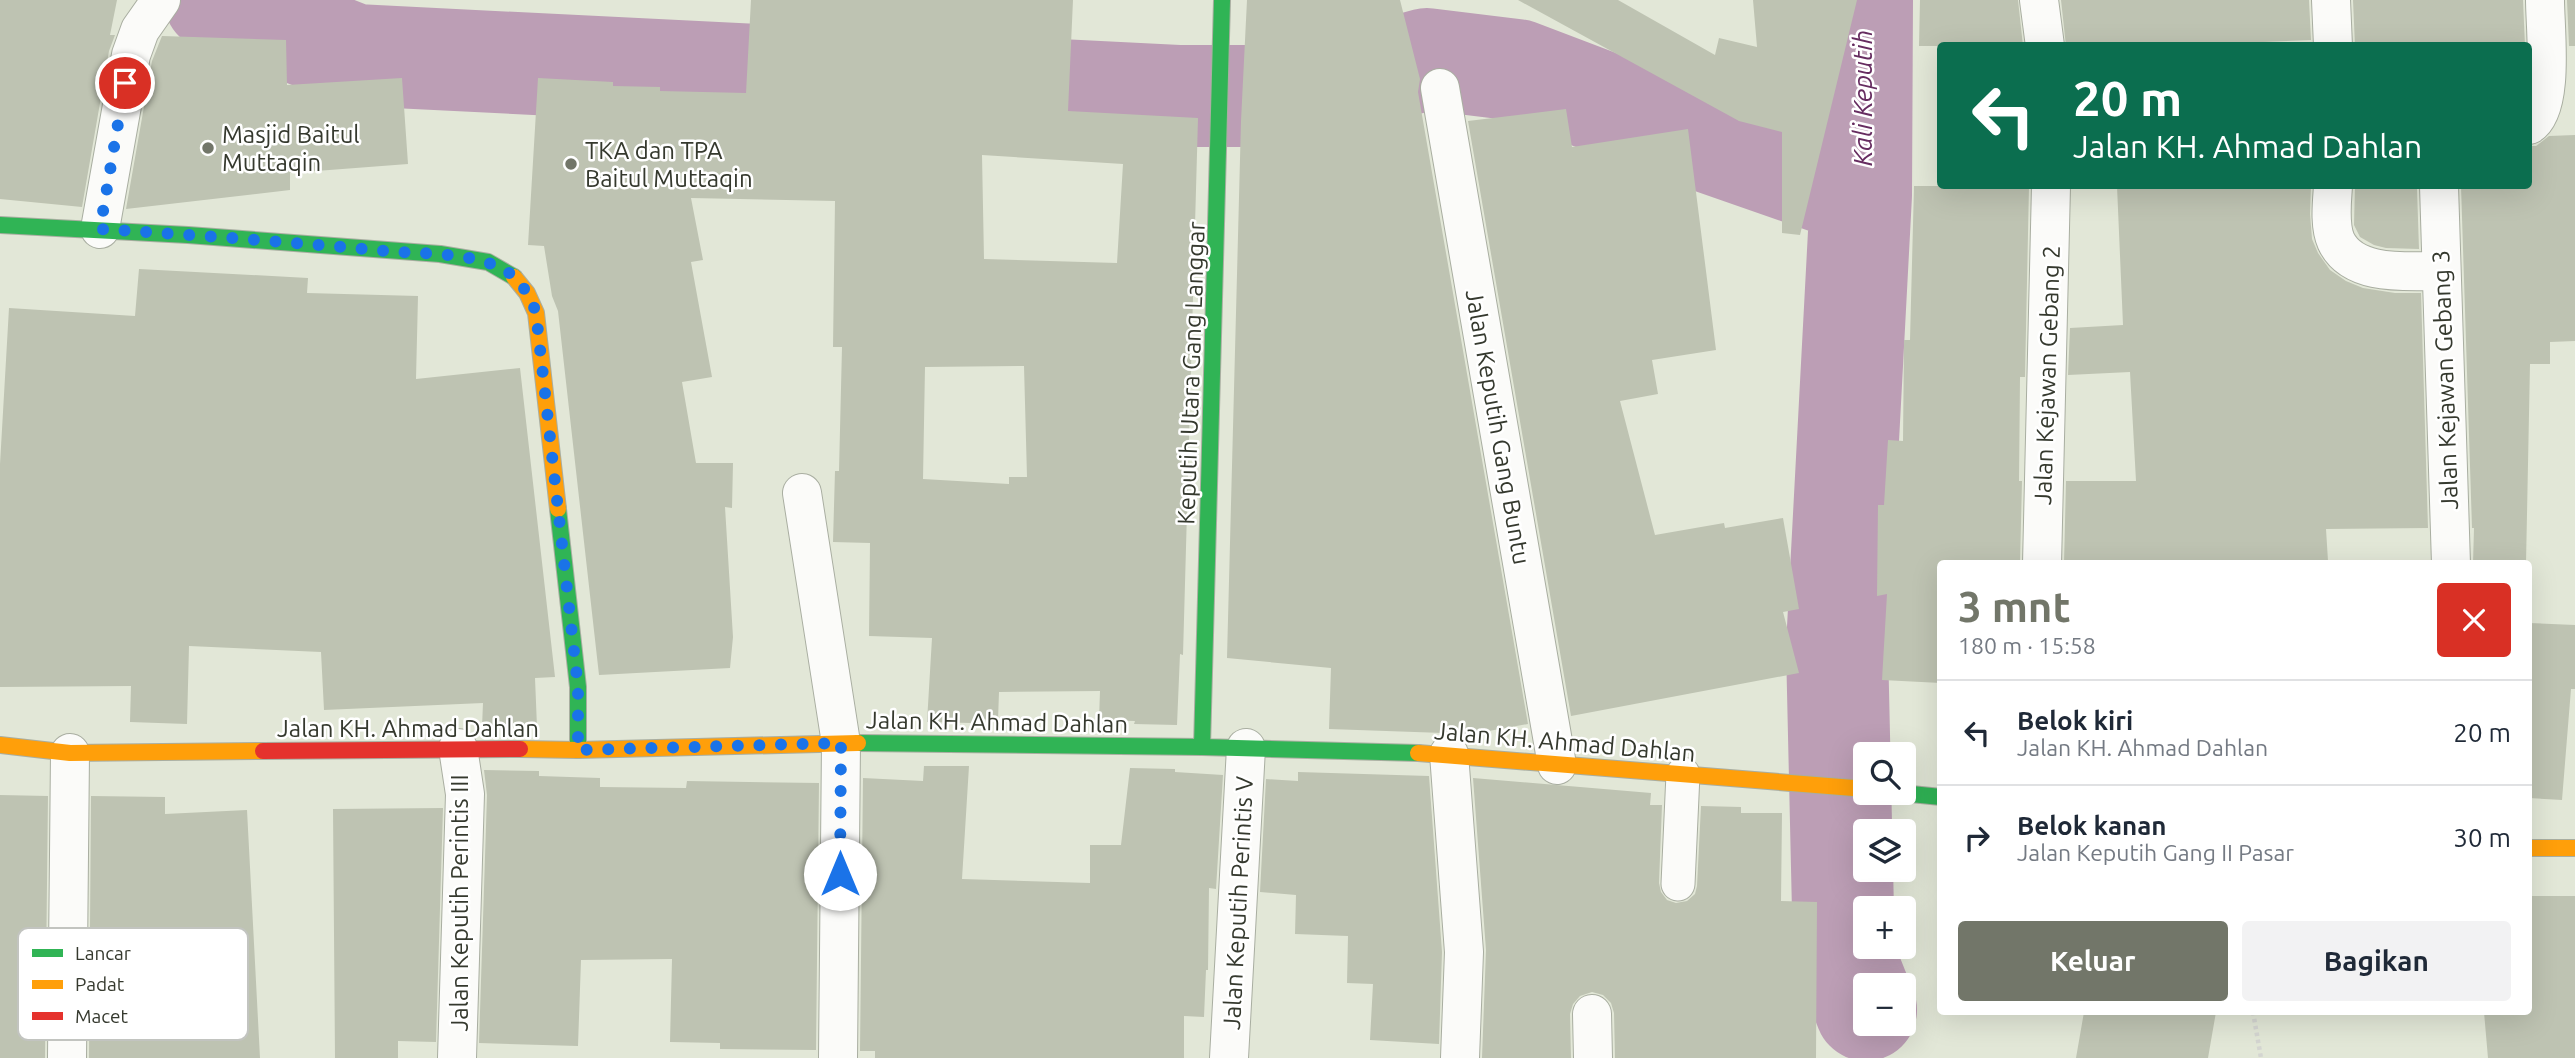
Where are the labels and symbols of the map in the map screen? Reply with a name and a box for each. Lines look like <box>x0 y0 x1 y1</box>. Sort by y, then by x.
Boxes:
water label: Kali Keputih <box>1848 30 1877 166</box>
pin <box>95 53 155 113</box>
place label: Masjid Baitul Muttaqin <box>222 121 360 176</box>
place label: TKA dan TPA Baitul Muttaqin <box>585 137 753 192</box>
marker: Masjid Baitul Muttaqin <box>200 140 216 156</box>
marker: TKA dan TPA Baitul Muttaqin <box>563 156 579 172</box>
street label: Keputih Utara Gang Langgar <box>1172 221 1210 525</box>
street label: Jalan Kejawan Gebang 2 <box>2029 245 2065 505</box>
street label: Jalan Kejawan Gebang 3 <box>2427 250 2463 510</box>
street label: Jalan Keputih Gang Buntu <box>1460 287 1536 567</box>
street label: Jalan KH. Ahmad Dahlan <box>866 706 1128 738</box>
street label: Jalan KH. Ahmad Dahlan <box>277 715 539 742</box>
street label: Jalan KH. Ahmad Dahlan <box>1433 717 1697 767</box>
street label: Jalan Keputih Perintis III <box>446 774 473 1032</box>
street label: Jalan Keputih Perintis V <box>1218 775 1258 1031</box>
position arrow <box>803 837 877 911</box>
legend <box>18 928 248 1040</box>
text: Lancar <box>75 942 131 964</box>
text: Padat <box>75 973 125 995</box>
text: Macet <box>75 1005 129 1027</box>

